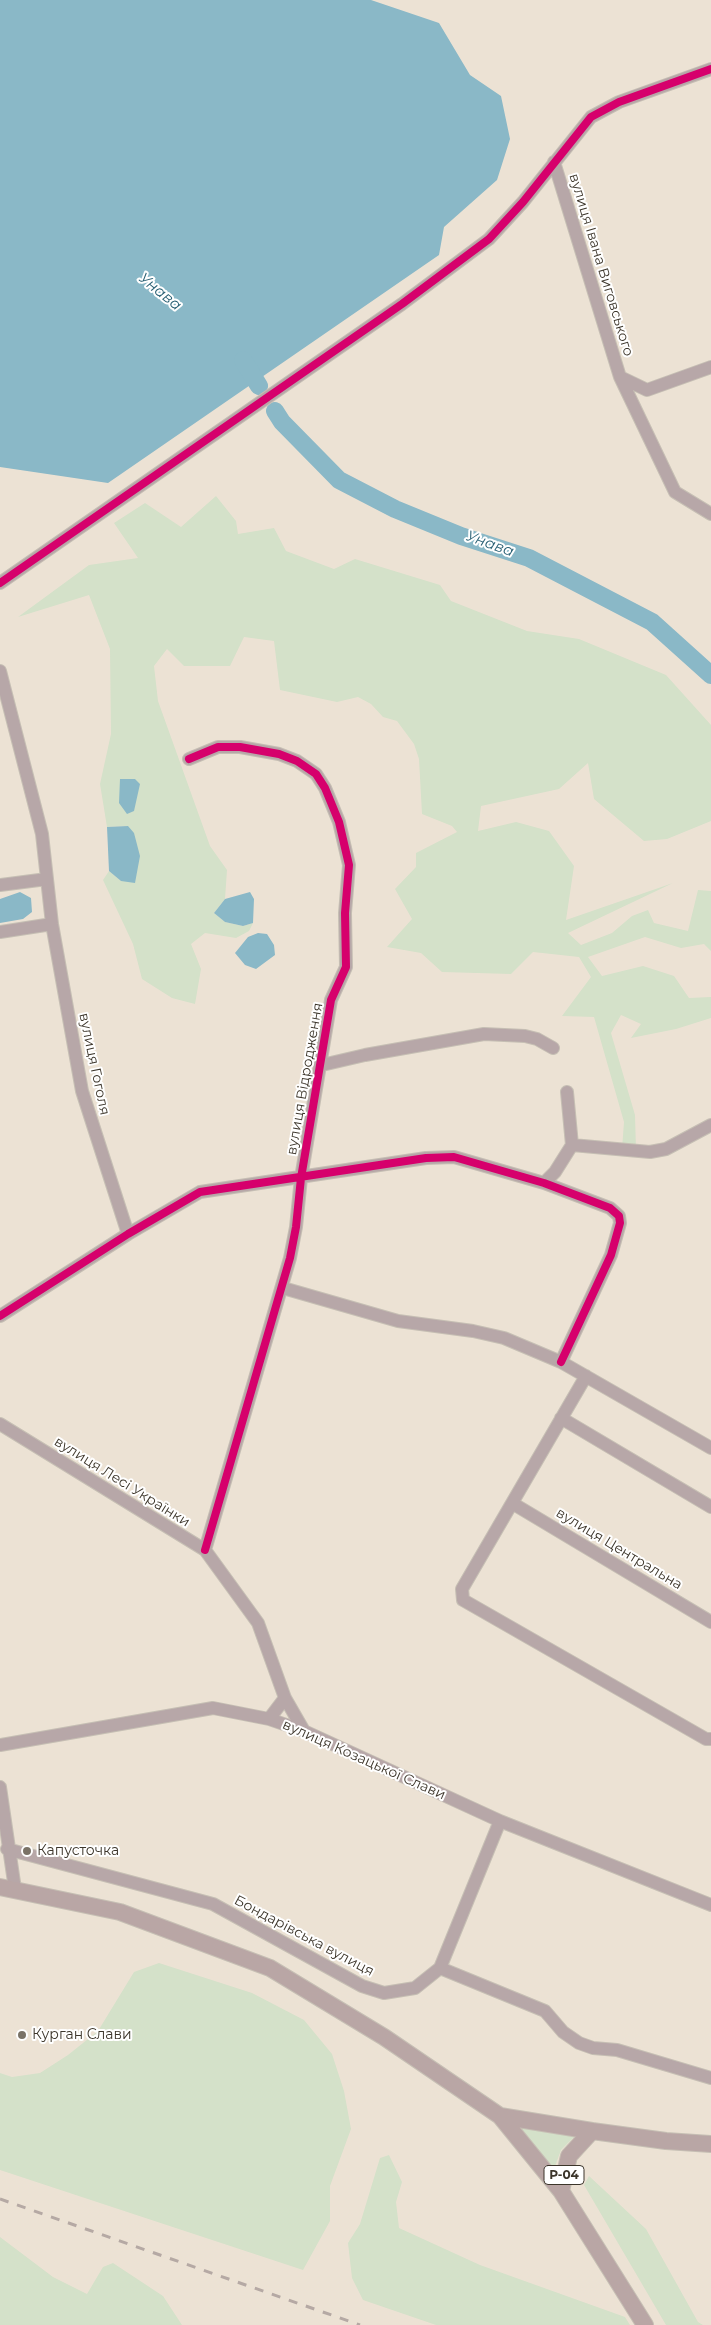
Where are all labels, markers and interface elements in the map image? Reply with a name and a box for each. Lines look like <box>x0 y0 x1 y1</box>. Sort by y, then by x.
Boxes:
street label: вулиця Івана Виговського <box>565 172 637 358</box>
water label: Унава <box>135 269 185 315</box>
water label: Унава <box>464 527 516 561</box>
street label: вулиця Відродження <box>283 1001 327 1157</box>
street label: вулиця Гоголя <box>75 1011 113 1117</box>
street label: вулиця Лесі Українки <box>51 1433 193 1531</box>
street label: вулиця Центральна <box>553 1505 685 1593</box>
street label: вулиця Козацької Слави <box>280 1716 448 1804</box>
place label: Капусточка <box>37 1843 119 1859</box>
marker: Капусточка <box>21 1845 33 1857</box>
street label: Бондарівська вулиця <box>231 1892 377 1980</box>
place label: Курган Слави <box>32 2027 132 2043</box>
marker: Курган Слави <box>16 2029 28 2041</box>
road number: Р-04 <box>544 2166 584 2184</box>

